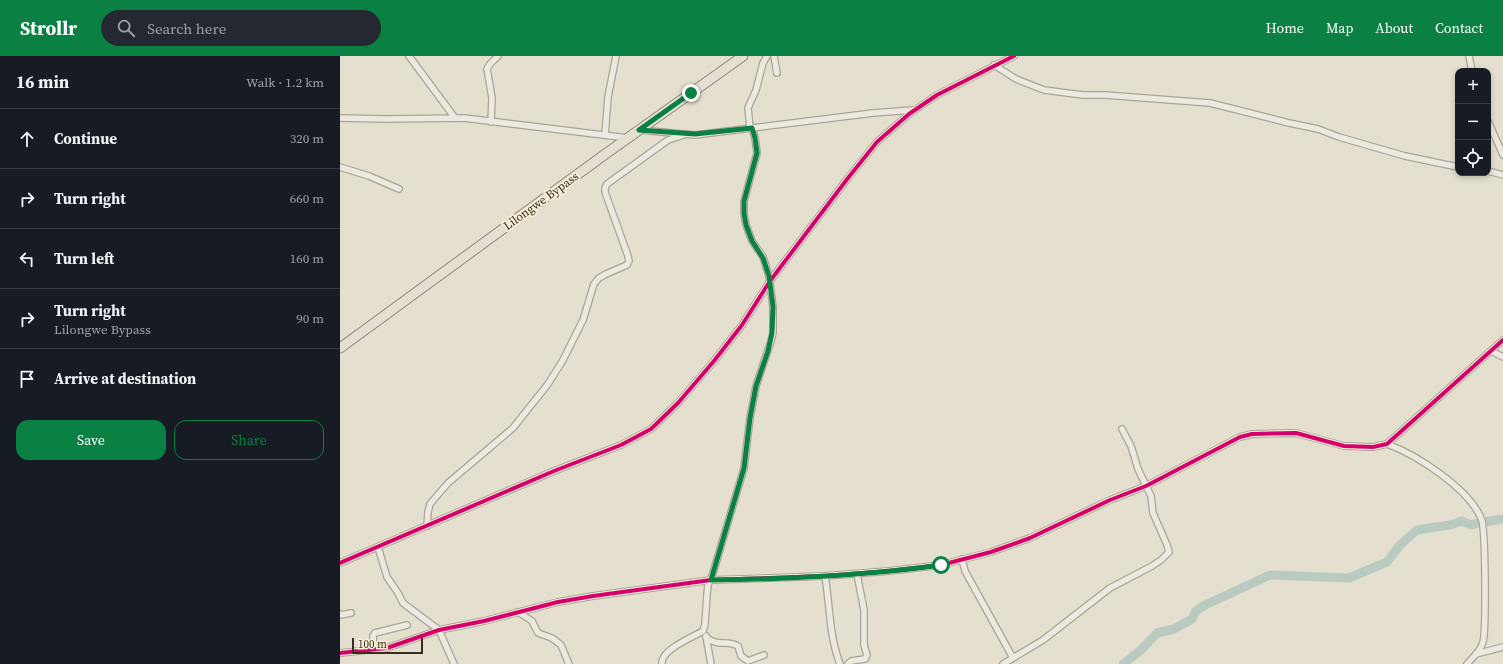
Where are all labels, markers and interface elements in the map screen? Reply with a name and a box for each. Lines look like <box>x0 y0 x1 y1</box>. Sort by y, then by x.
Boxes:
search box <box>101 10 381 46</box>
text: Strollr <box>20 15 77 41</box>
icon: search <box>115 17 137 39</box>
text: Search here <box>147 18 226 39</box>
text: Home <box>1266 18 1304 38</box>
text: Map <box>1326 18 1353 38</box>
text: About <box>1375 18 1413 38</box>
text: Contact <box>1435 18 1483 38</box>
map controls <box>1455 68 1491 176</box>
button: + <box>1455 68 1491 104</box>
text: 16 min <box>16 70 69 94</box>
text: Walk · 1.2 km <box>246 74 324 91</box>
route end <box>682 84 700 102</box>
button: − <box>1455 104 1491 140</box>
icon: ahead <box>16 128 38 150</box>
text: Continue <box>54 128 117 149</box>
text: 320 m <box>290 130 324 147</box>
button: locate <box>1455 140 1491 176</box>
street label: Lilongwe Bypass <box>500 168 582 234</box>
icon: right <box>16 188 38 210</box>
text: Turn right <box>54 188 126 209</box>
text: 660 m <box>290 190 324 207</box>
icon: left <box>16 248 38 270</box>
text: Turn left <box>54 248 114 269</box>
text: 160 m <box>290 250 324 267</box>
text: Turn right <box>54 300 126 321</box>
icon: right <box>16 308 38 330</box>
text: 90 m <box>296 310 324 327</box>
text: Lilongwe Bypass <box>54 321 151 338</box>
icon: arrive <box>16 368 38 390</box>
text: Arrive at destination <box>54 368 196 389</box>
button: Save <box>16 420 166 460</box>
button: Share <box>174 420 324 460</box>
route start <box>932 556 950 574</box>
scale bar <box>352 636 423 655</box>
text: 100 m <box>358 637 387 652</box>

